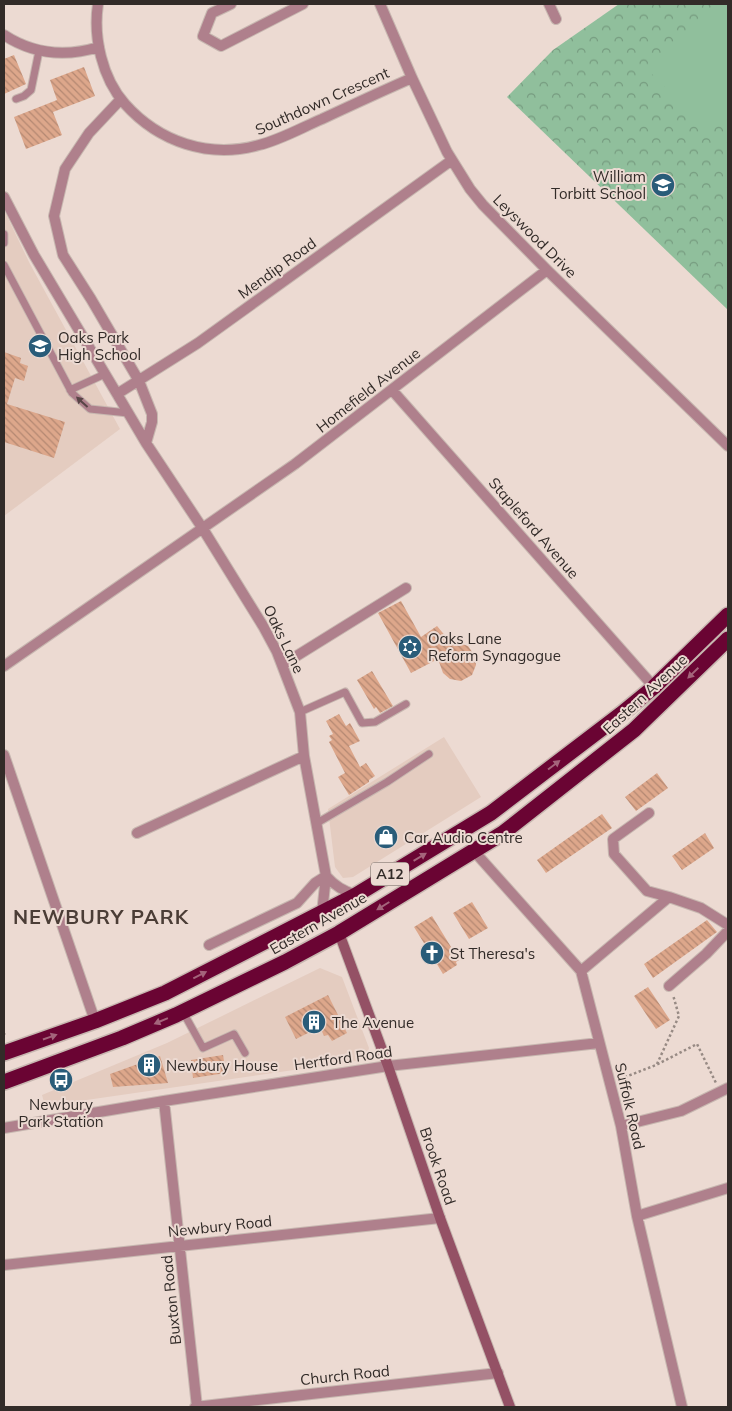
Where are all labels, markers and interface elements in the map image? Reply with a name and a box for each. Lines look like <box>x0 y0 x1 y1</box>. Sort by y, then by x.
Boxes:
street label: Southdown Crescent <box>252 63 392 139</box>
place label: William Torbitt School <box>551 167 646 203</box>
school or university icon: William Torbitt School <box>650 172 676 198</box>
street label: Leyswood Drive <box>489 190 581 282</box>
street label: Mendip Road <box>234 233 320 303</box>
place label: Oaks Park High School <box>58 328 141 364</box>
school or university icon: Oaks Park High School <box>27 333 53 359</box>
street label: Homefield Avenue <box>312 343 424 437</box>
one-way arrow <box>77 396 89 408</box>
street label: Stapleford Avenue <box>485 473 583 583</box>
street label: Oaks Lane <box>259 602 309 676</box>
place label: Oaks Lane Reform Synagogue <box>428 629 561 665</box>
synagogue icon: Oaks Lane Reform Synagogue <box>397 634 423 660</box>
street label: Eastern Avenue <box>599 650 691 738</box>
one-way arrow <box>688 667 700 679</box>
one-way arrow <box>547 760 560 771</box>
shop icon: Car Audio Centre <box>373 824 399 850</box>
place label: Car Audio Centre <box>404 828 523 847</box>
one-way arrow <box>413 852 426 861</box>
road number: A12 <box>371 862 409 886</box>
street label: Eastern Avenue <box>266 888 370 958</box>
one-way arrow <box>376 901 389 911</box>
district label: NEWBURY PARK <box>13 904 189 929</box>
church icon: St Theresa's <box>419 940 445 966</box>
place label: St Theresa's <box>450 944 535 963</box>
one-way arrow <box>193 971 207 979</box>
building icon: The Avenue <box>301 1009 327 1035</box>
place label: The Avenue <box>332 1013 414 1032</box>
one-way arrow <box>154 1018 168 1026</box>
one-way arrow <box>42 1033 57 1040</box>
street label: Hertford Road <box>293 1042 393 1074</box>
building icon: Newbury House <box>136 1052 162 1078</box>
place label: Newbury House <box>166 1056 278 1075</box>
street label: Suffolk Road <box>611 1061 649 1151</box>
bus stop icon: Newbury Park Station <box>48 1067 74 1093</box>
place label: Newbury Park Station <box>18 1095 104 1131</box>
street label: Brook Road <box>416 1125 460 1207</box>
street label: Newbury Road <box>167 1211 273 1241</box>
street label: Buxton Road <box>157 1254 185 1346</box>
street label: Church Road <box>299 1361 391 1389</box>

